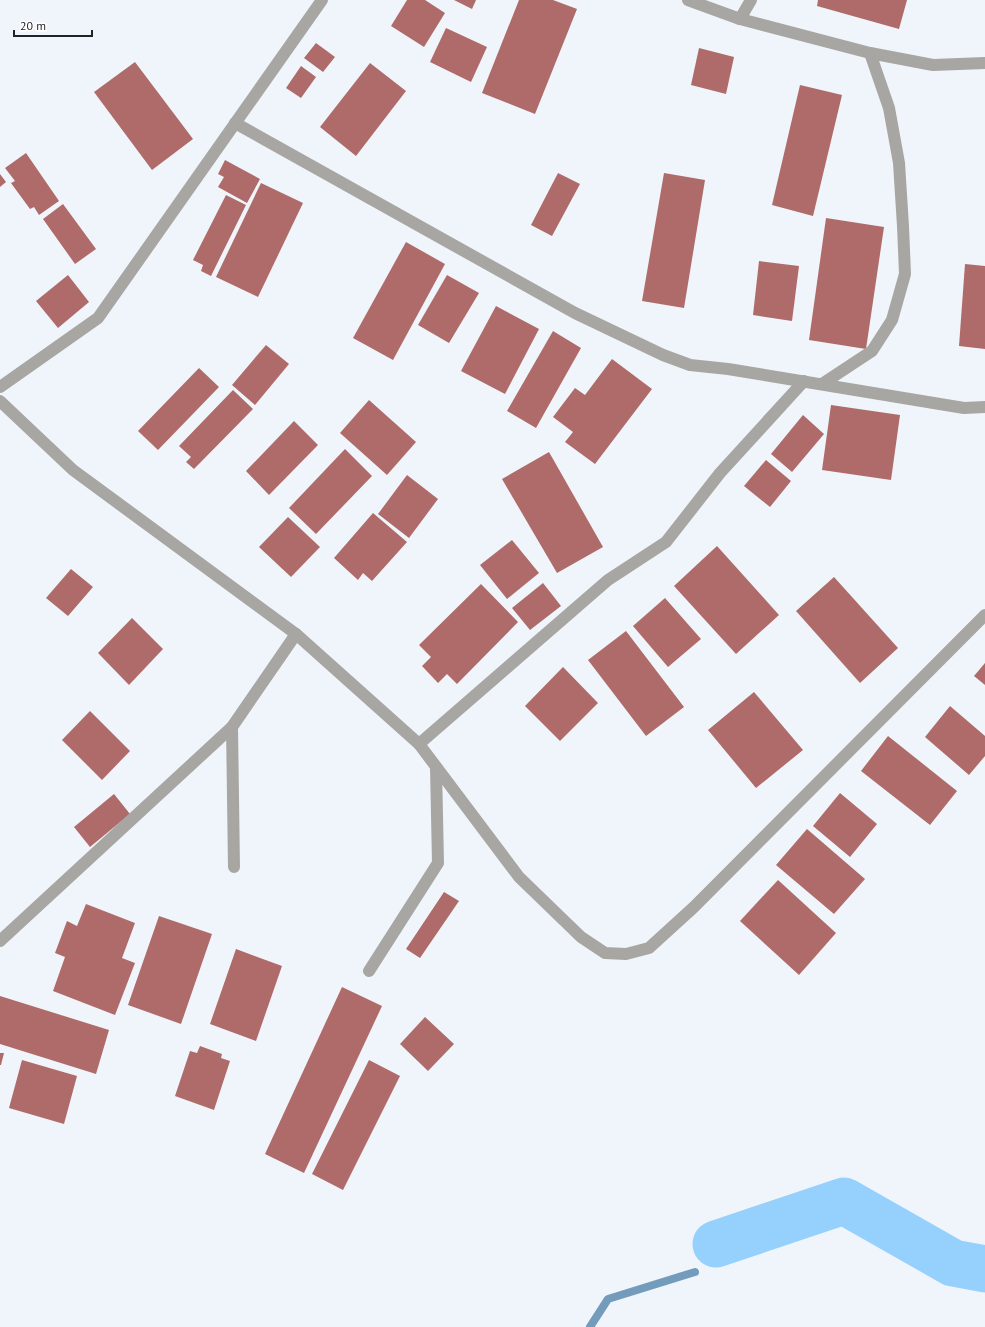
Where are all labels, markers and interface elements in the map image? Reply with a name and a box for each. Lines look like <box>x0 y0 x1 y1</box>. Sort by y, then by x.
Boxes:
scale bar <box>14 12 92 38</box>
text: 20 m <box>20 18 46 33</box>

